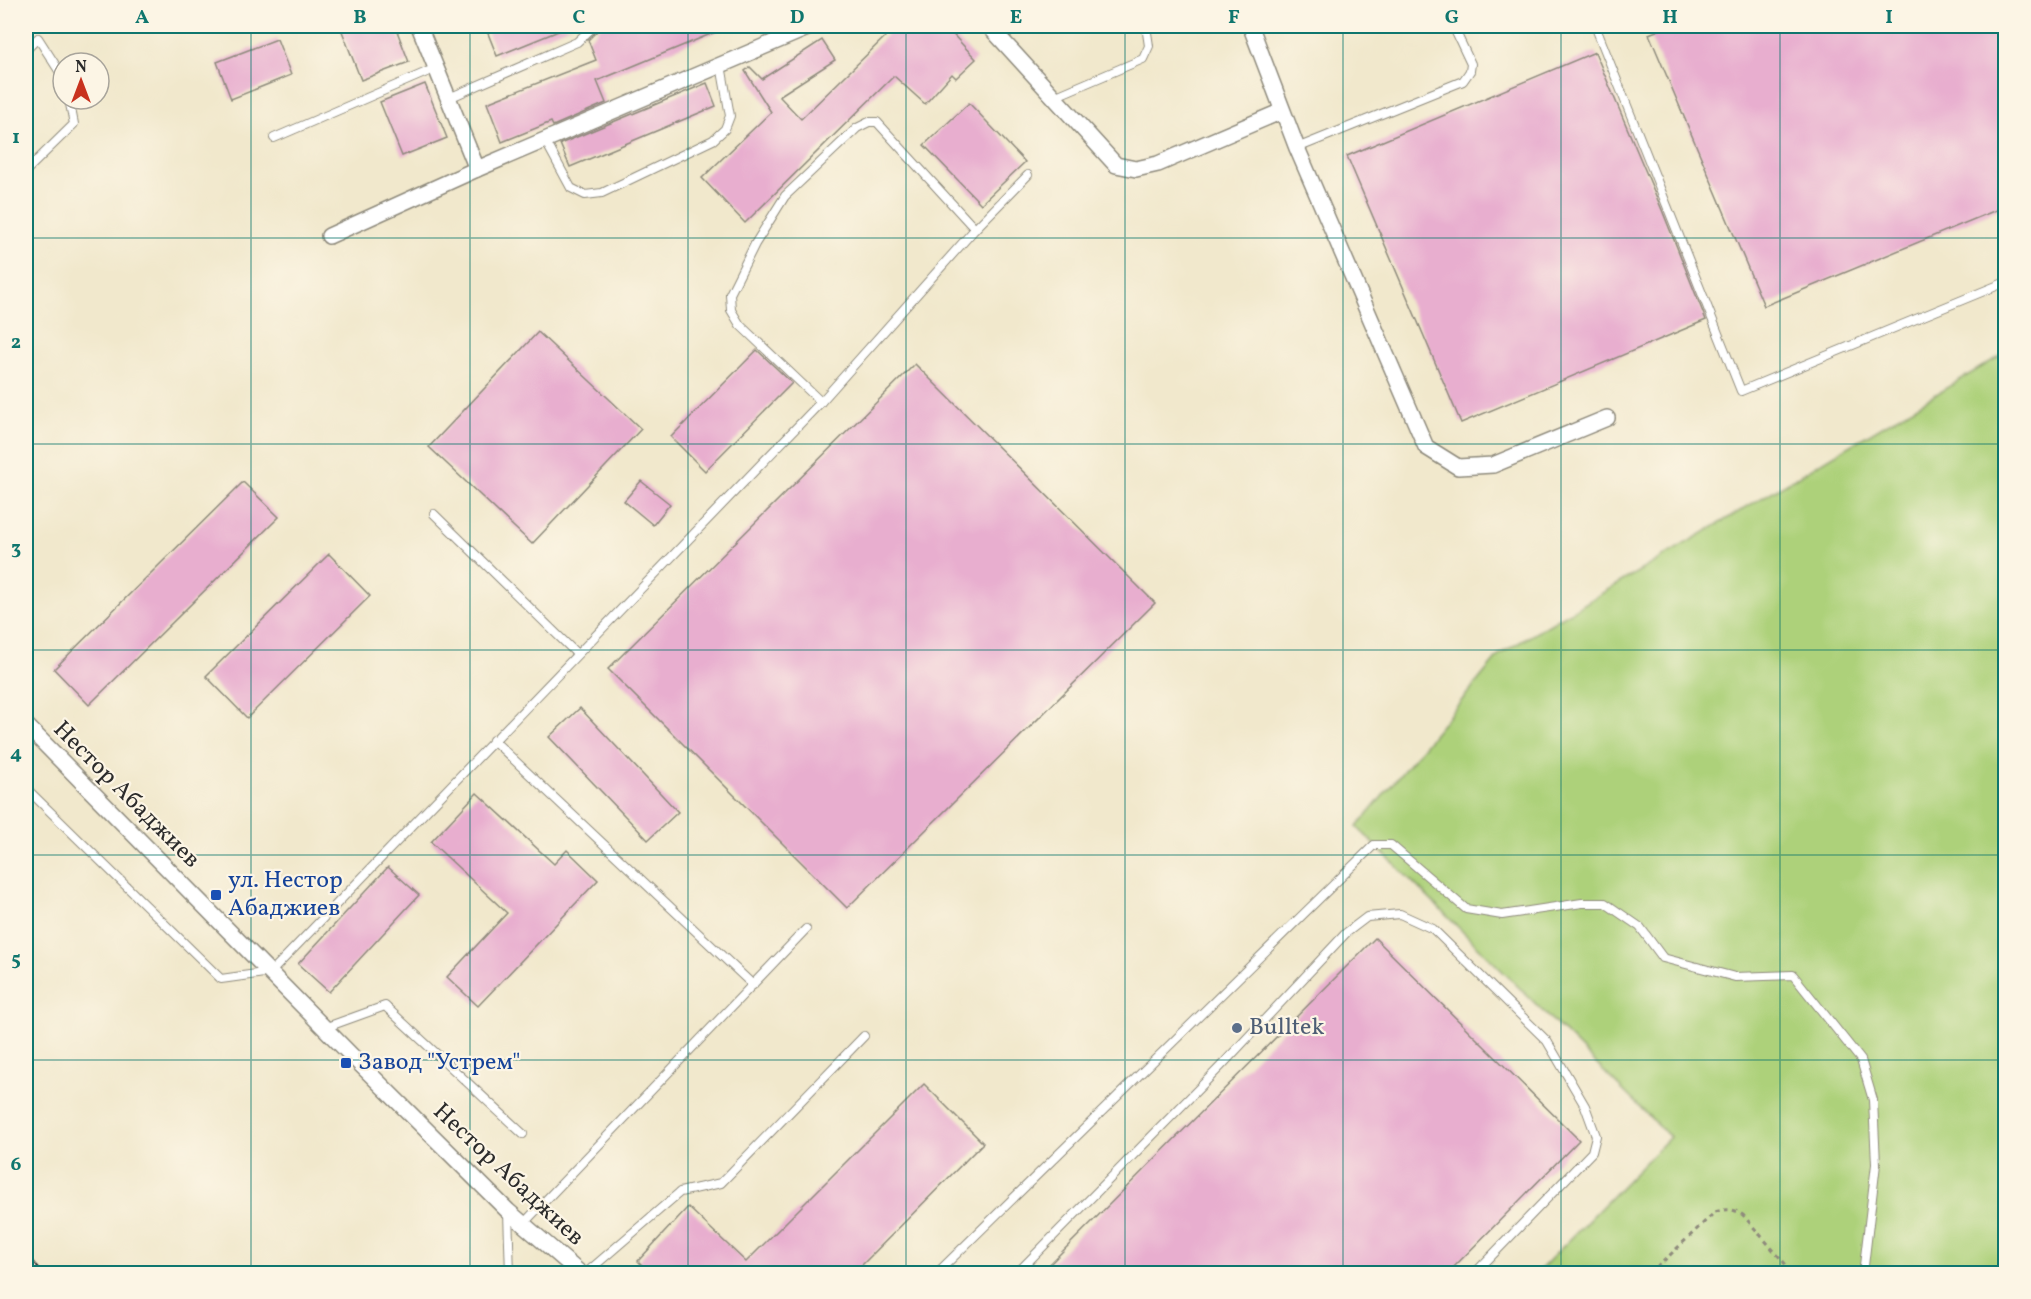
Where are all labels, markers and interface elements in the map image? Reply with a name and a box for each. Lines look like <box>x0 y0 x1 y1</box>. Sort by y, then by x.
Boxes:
text: A <box>135 4 149 32</box>
text: B <box>353 4 367 32</box>
text: C <box>573 4 586 32</box>
text: D <box>790 4 804 32</box>
text: E <box>1010 4 1022 32</box>
text: F <box>1228 4 1240 32</box>
text: G <box>1445 4 1459 32</box>
text: H <box>1662 4 1678 32</box>
text: I <box>1885 4 1893 32</box>
north arrow <box>51 51 111 111</box>
text: N <box>75 57 87 79</box>
text: 1 <box>12 124 20 152</box>
text: 2 <box>11 329 21 357</box>
text: 3 <box>11 535 21 563</box>
street label: Нестор Абаджиев <box>45 714 207 876</box>
text: 4 <box>10 740 22 768</box>
place label: ул. Нестор Абаджиев <box>228 864 343 926</box>
marker: ул. Нестор Абаджиев <box>209 888 223 902</box>
text: 5 <box>11 946 21 974</box>
place label: Bulltek <box>1249 1011 1324 1045</box>
marker: Bulltek <box>1230 1021 1244 1035</box>
place label: Завод "Устрем" <box>358 1046 520 1080</box>
marker: Завод "Устрем" <box>339 1056 353 1070</box>
street label: Нестор Абаджиев <box>425 1096 591 1254</box>
text: 6 <box>11 1151 22 1179</box>

